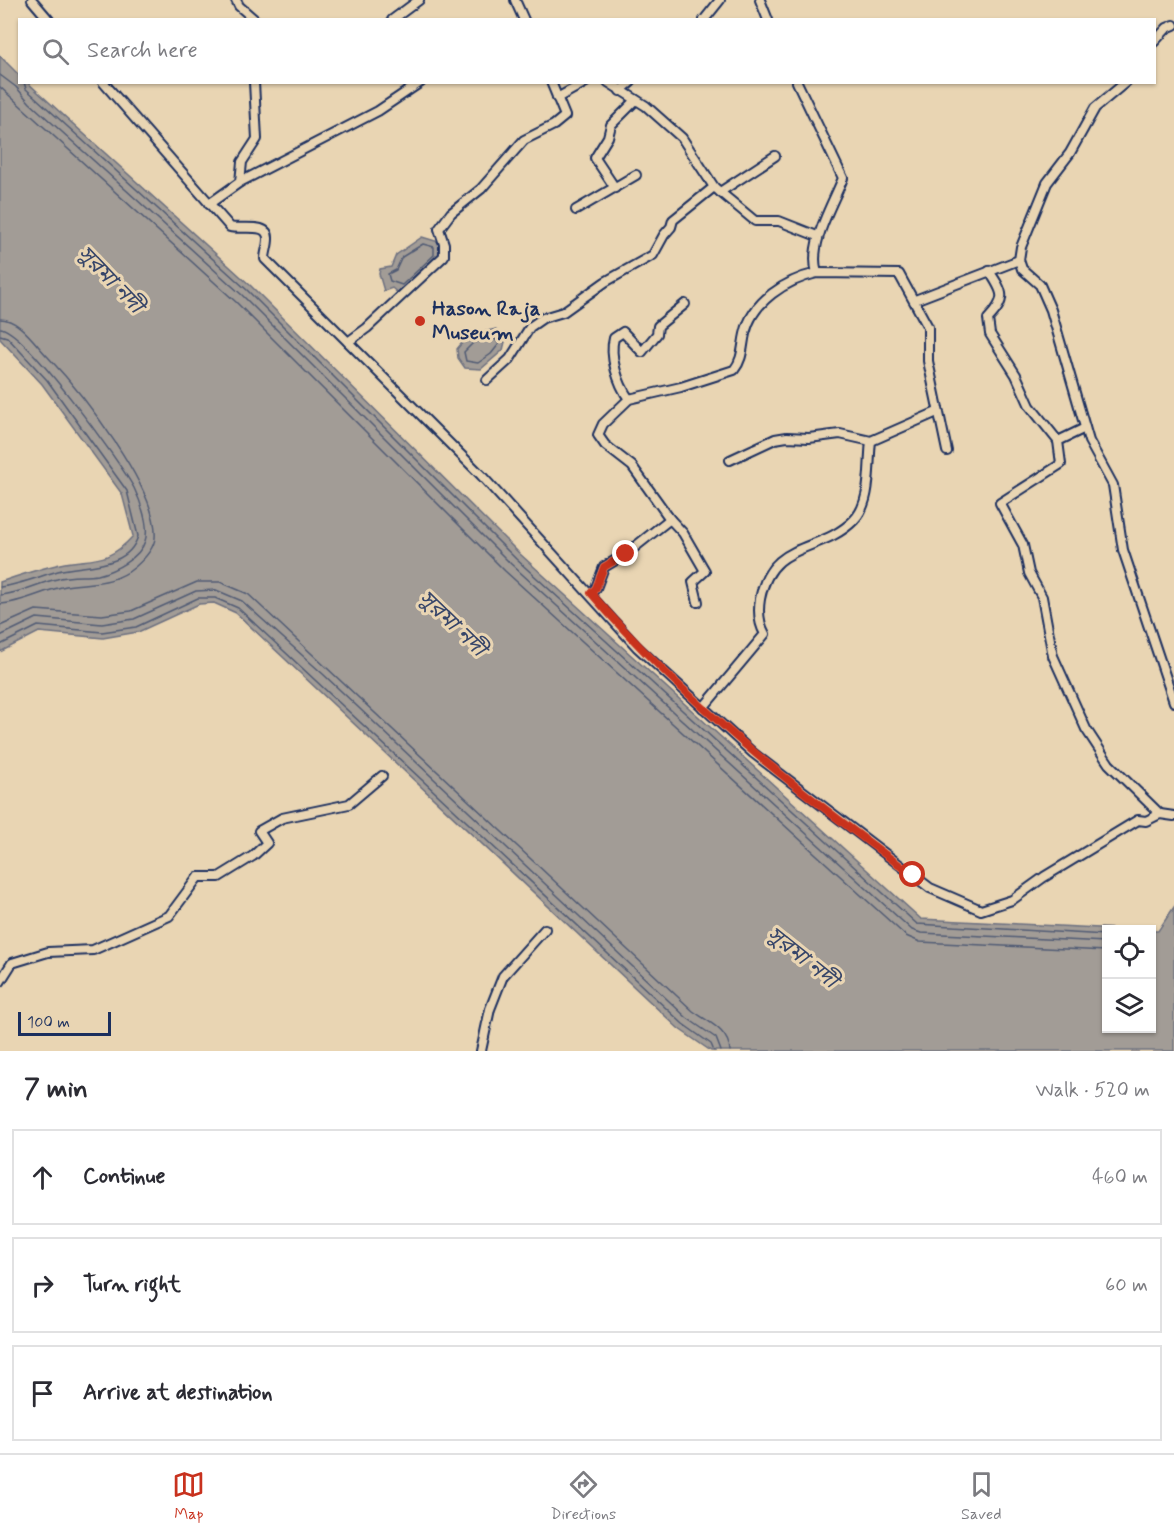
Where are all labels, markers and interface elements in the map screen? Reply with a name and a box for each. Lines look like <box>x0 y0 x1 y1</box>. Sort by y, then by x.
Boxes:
search box <box>18 18 1156 84</box>
icon: search <box>39 35 72 68</box>
text: Search here <box>87 37 198 65</box>
water label: সুরমা নদী <box>71 240 152 323</box>
place label: Hason Raja Museum <box>432 295 541 347</box>
marker: Hason Raja Museum <box>413 314 427 328</box>
route end <box>612 540 638 566</box>
water label: সুরমা নদী <box>412 585 495 666</box>
route start <box>899 861 925 887</box>
water label: সুরমা নদী <box>761 921 846 998</box>
map controls <box>1102 925 1156 1033</box>
button: locate <box>1102 925 1156 979</box>
button: layers <box>1102 979 1156 1033</box>
scale bar <box>18 1009 111 1036</box>
text: 100 m <box>27 1012 70 1033</box>
text: 7 min <box>24 1073 88 1107</box>
text: Walk · 520 m <box>1036 1077 1150 1104</box>
icon: ahead <box>26 1161 59 1194</box>
text: Continue <box>83 1163 165 1191</box>
text: 460 m <box>1092 1164 1148 1191</box>
icon: right <box>26 1269 59 1302</box>
text: Turn right <box>83 1271 181 1299</box>
text: 60 m <box>1105 1272 1148 1299</box>
icon: arrive <box>26 1377 59 1410</box>
text: Arrive at destination <box>83 1379 273 1407</box>
tab: Map <box>172 1468 205 1525</box>
tab: Directions <box>550 1468 616 1525</box>
tab: Saved <box>961 1468 1002 1525</box>

